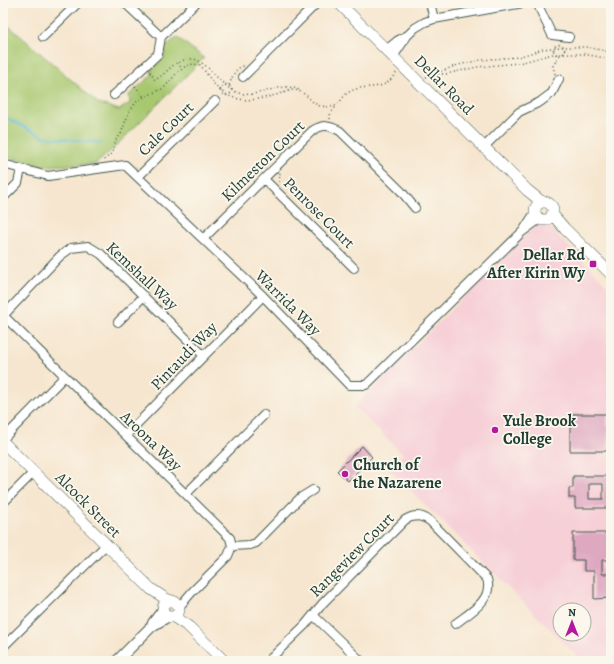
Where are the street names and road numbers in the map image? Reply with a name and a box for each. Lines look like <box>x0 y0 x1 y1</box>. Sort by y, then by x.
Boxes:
street label: Dellar Road <box>409 50 479 120</box>
street label: Cale Court <box>133 97 199 161</box>
street label: Kilmeston Court <box>216 115 310 207</box>
street label: Penrose Court <box>279 173 359 253</box>
street label: Kemshall Way <box>101 237 184 316</box>
street label: Warrida Way <box>249 264 326 341</box>
street label: Pintaudi Way <box>146 316 223 395</box>
street label: Aroona Way <box>114 405 187 477</box>
street label: Alcock Street <box>50 467 126 543</box>
street label: Rangeview Court <box>305 508 399 602</box>

